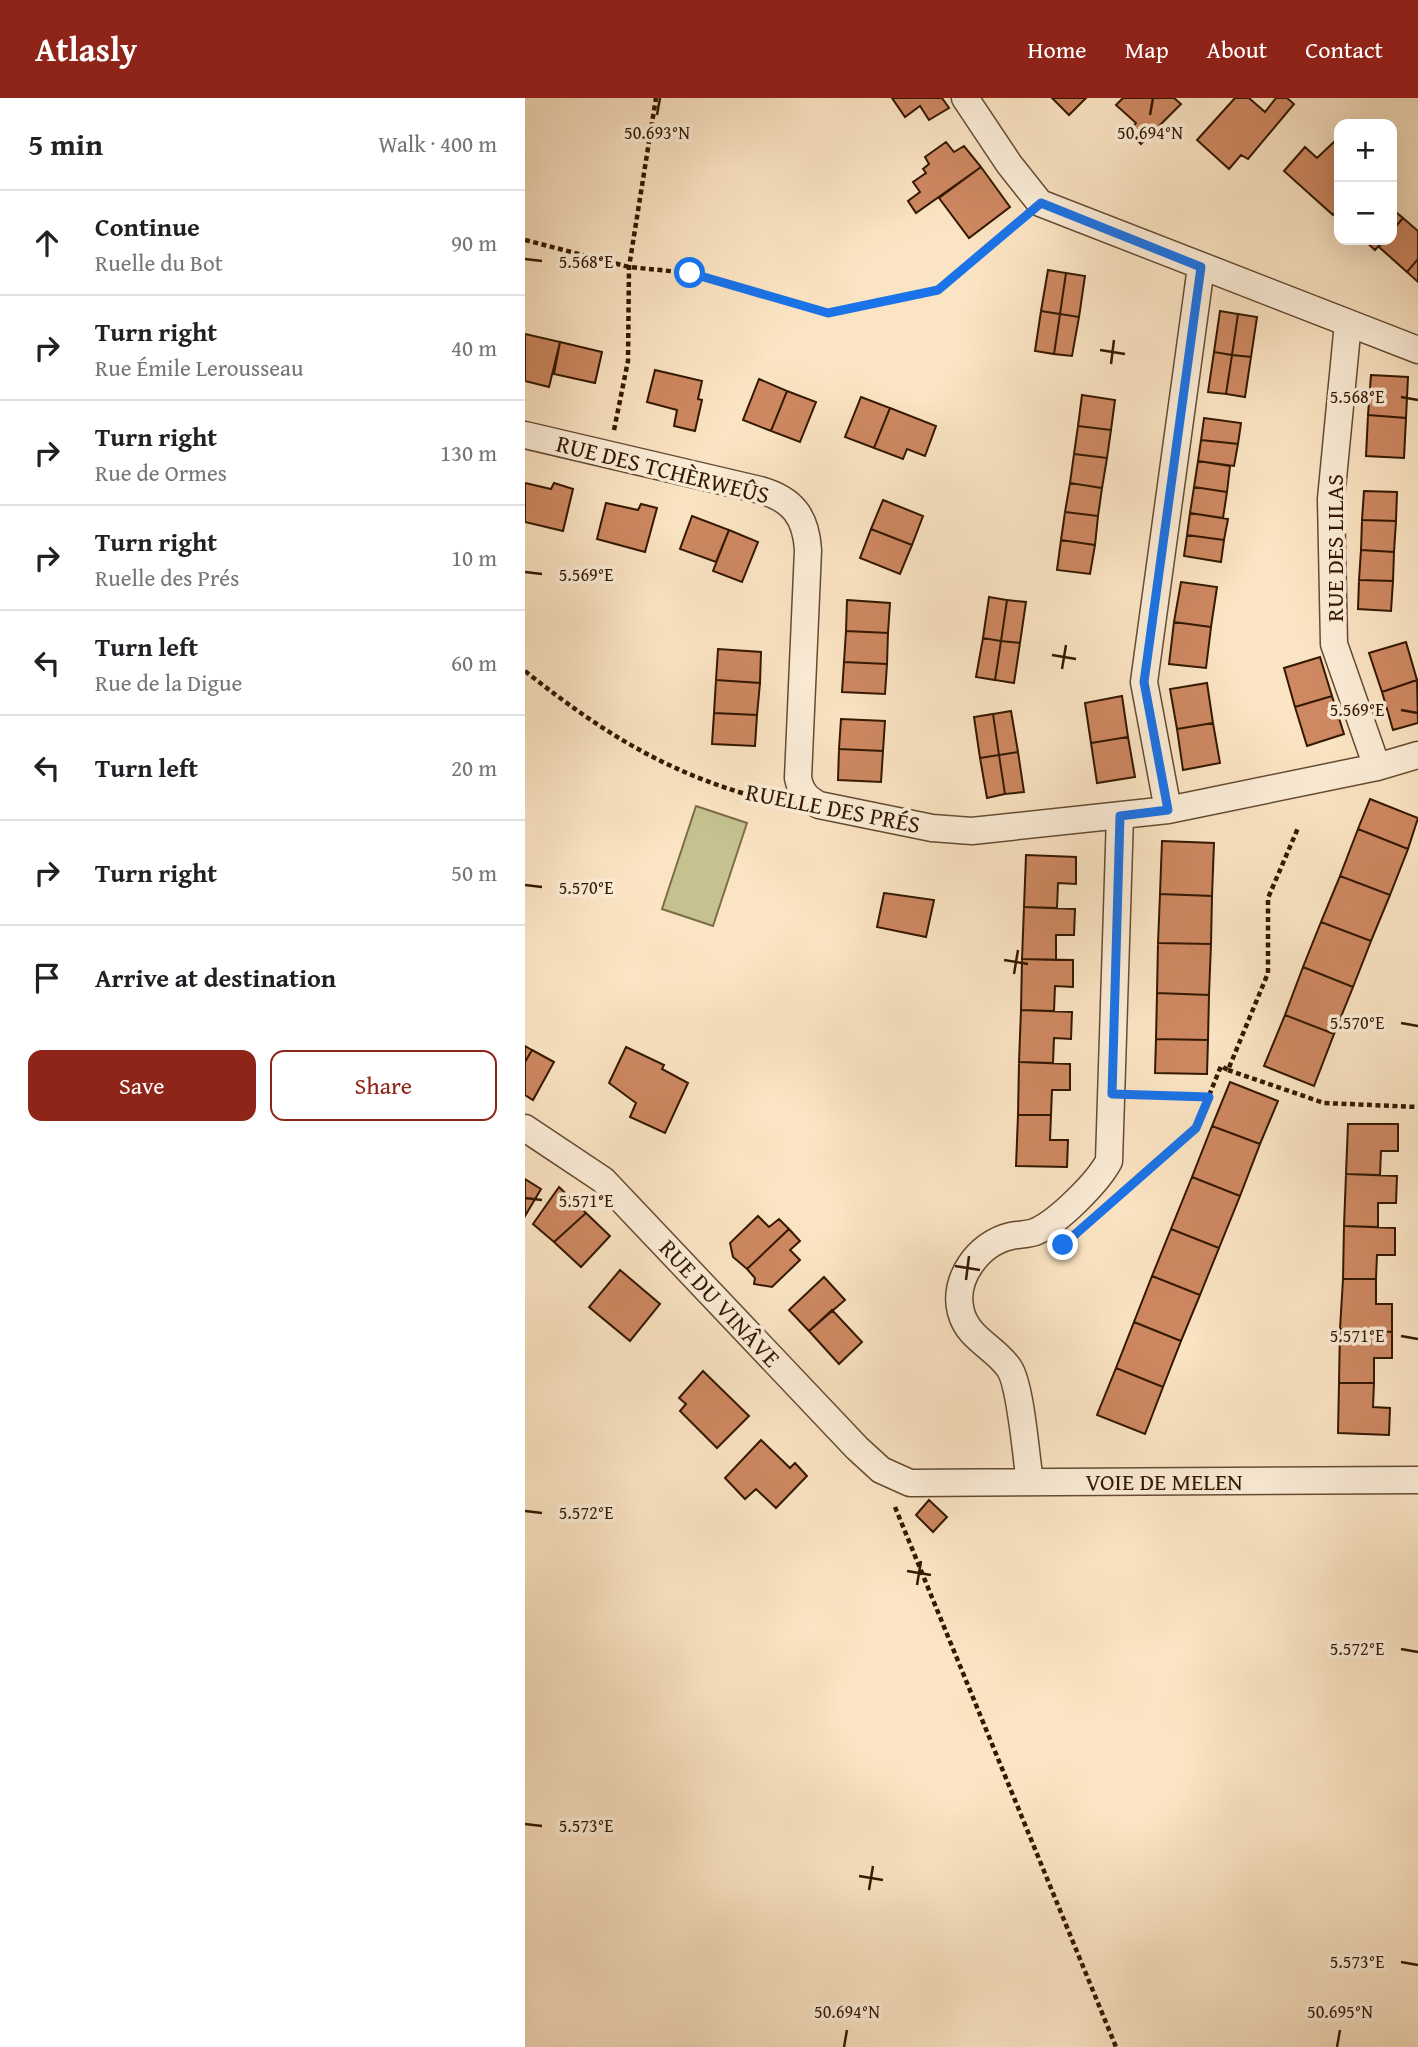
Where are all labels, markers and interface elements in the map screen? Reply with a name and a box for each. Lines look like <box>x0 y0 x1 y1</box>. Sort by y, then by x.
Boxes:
text: Atlasly <box>35 25 137 73</box>
text: Home <box>1028 32 1087 67</box>
text: Map <box>1125 32 1169 67</box>
text: About <box>1207 32 1267 67</box>
text: Contact <box>1305 32 1383 67</box>
text: 50.693°N <box>624 119 690 146</box>
text: 50.694°N <box>1117 119 1183 146</box>
map controls <box>1334 119 1397 245</box>
button: + <box>1334 119 1397 182</box>
text: 5 min <box>28 122 103 166</box>
text: Walk · 400 m <box>378 127 497 160</box>
button: − <box>1334 182 1397 245</box>
text: Continue <box>95 207 200 246</box>
icon: ahead <box>28 224 66 262</box>
text: 90 m <box>451 226 497 259</box>
text: Ruelle du Bot <box>95 246 223 279</box>
text: 5.568°E <box>559 248 613 275</box>
route start <box>674 257 705 288</box>
text: Turn right <box>95 312 217 351</box>
icon: right <box>28 329 66 367</box>
text: 40 m <box>451 331 497 364</box>
text: Rue Émile Lerousseau <box>95 351 303 384</box>
text: 5.568°E <box>1330 383 1384 410</box>
text: Turn right <box>95 417 217 456</box>
street label: RUE DES TCHÈRWEÛS <box>553 426 773 512</box>
icon: right <box>28 434 66 472</box>
text: 130 m <box>440 436 497 469</box>
text: Rue de Ormes <box>95 456 227 489</box>
street label: RUE DES LILAS <box>1317 474 1352 622</box>
text: Turn right <box>95 522 217 561</box>
icon: right <box>28 539 66 577</box>
text: 10 m <box>451 541 497 574</box>
text: Ruelle des Prés <box>95 561 239 594</box>
text: 5.569°E <box>559 561 613 588</box>
text: Turn left <box>95 627 198 666</box>
icon: left <box>28 644 66 682</box>
text: 60 m <box>451 646 497 679</box>
text: Rue de la Digue <box>95 666 242 699</box>
text: 5.569°E <box>1330 696 1384 723</box>
text: Turn left <box>95 748 198 787</box>
icon: left <box>28 749 66 787</box>
text: 20 m <box>451 751 497 784</box>
street label: RUELLE DES PRÉS <box>743 774 923 842</box>
text: Turn right <box>95 853 217 892</box>
icon: right <box>28 854 66 892</box>
text: 50 m <box>451 856 497 889</box>
text: 5.570°E <box>559 874 613 901</box>
text: Arrive at destination <box>95 958 336 997</box>
icon: arrive <box>28 959 66 997</box>
text: 5.570°E <box>1330 1009 1384 1036</box>
button: Save <box>28 1050 256 1121</box>
button: Share <box>270 1050 497 1121</box>
text: 5.571°E <box>559 1187 613 1214</box>
route end <box>1047 1229 1078 1260</box>
street label: RUE DU VINÂVE <box>651 1231 789 1375</box>
text: 5.571°E <box>1330 1322 1384 1349</box>
street label: VOIE DE MELEN <box>1085 1464 1243 1499</box>
text: 5.572°E <box>559 1499 613 1526</box>
text: 5.572°E <box>1330 1635 1384 1662</box>
text: 5.573°E <box>559 1812 613 1839</box>
text: 5.573°E <box>1330 1948 1384 1975</box>
text: 50.694°N <box>814 1998 880 2025</box>
text: 50.695°N <box>1307 1998 1373 2025</box>

